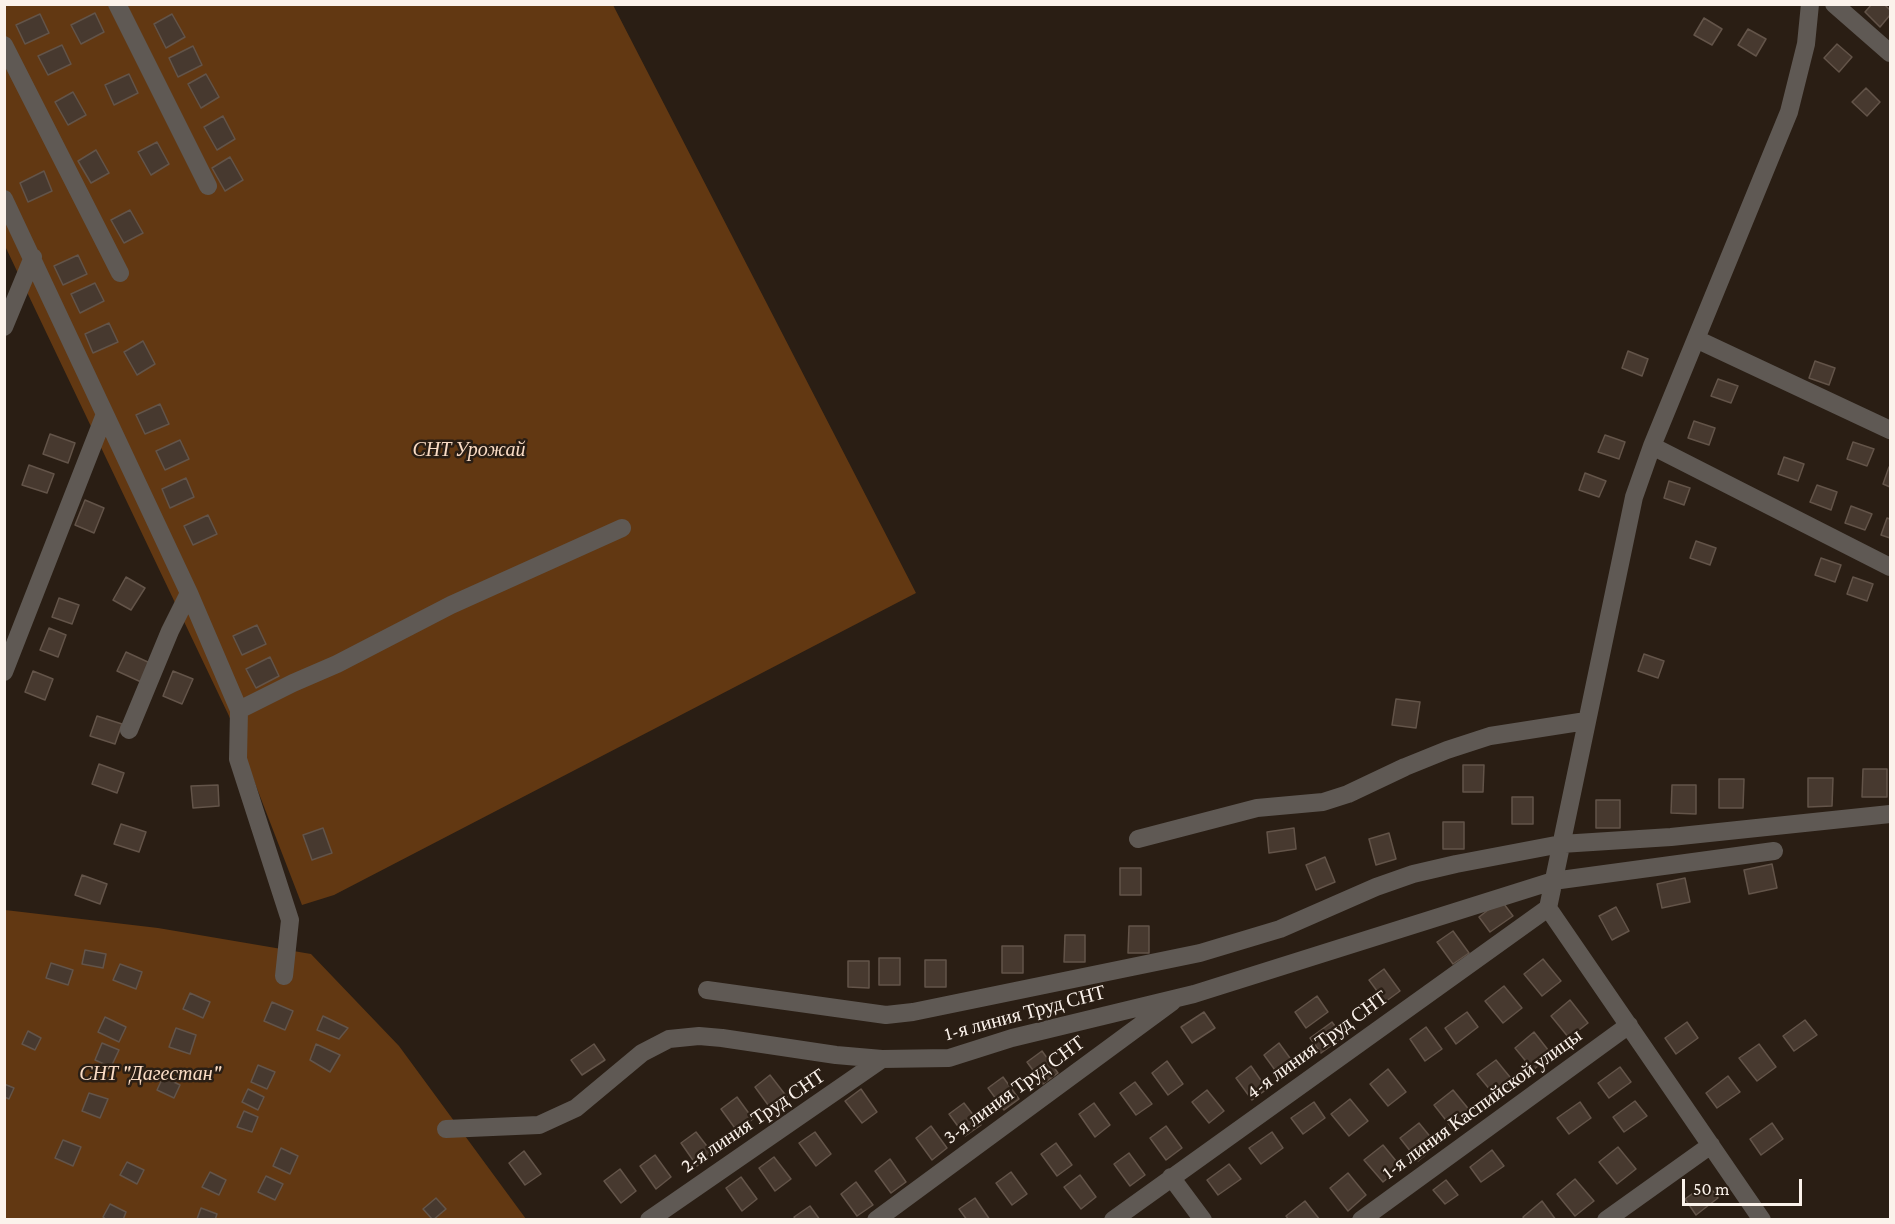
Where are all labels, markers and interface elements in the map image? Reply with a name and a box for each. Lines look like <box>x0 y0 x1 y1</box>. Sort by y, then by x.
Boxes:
park label: СНТ Урожай <box>412 438 526 462</box>
street label: 1-я линия Труд СНТ <box>942 980 1108 1046</box>
street label: 4-я линия Труд СНТ <box>1241 986 1393 1104</box>
street label: 1-я линия Каспийской улицы <box>1378 1024 1586 1184</box>
street label: 3-я линия Труд СНТ <box>939 1031 1089 1149</box>
park label: СНТ "Дагестан" <box>79 1062 221 1086</box>
street label: 2-я линия Труд СНТ <box>676 1064 830 1178</box>
scale bar <box>1685 1167 1805 1205</box>
text: 50 m <box>1693 1179 1730 1199</box>

